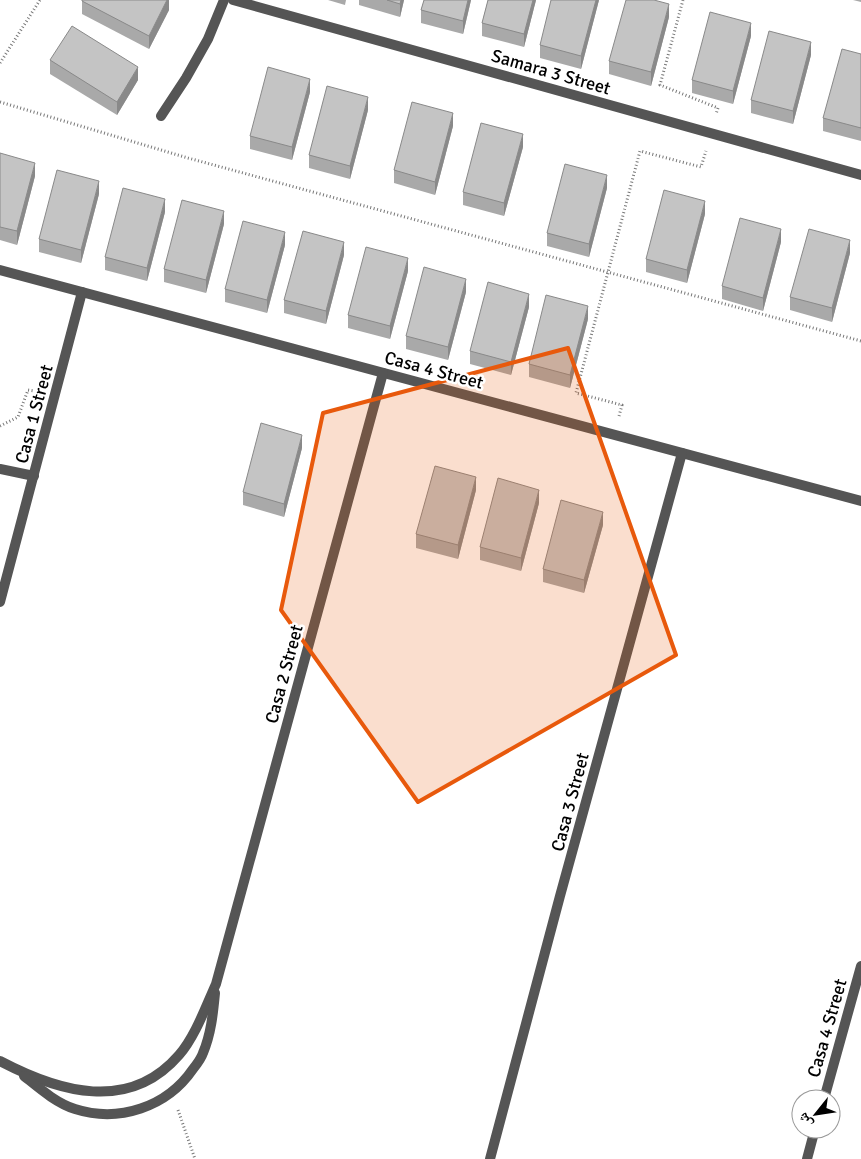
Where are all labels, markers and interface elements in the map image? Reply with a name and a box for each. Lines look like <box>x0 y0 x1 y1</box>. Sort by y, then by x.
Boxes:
street label: Samara 3 Street <box>489 45 613 99</box>
street label: Casa 4 Street <box>382 346 486 394</box>
street label: Casa 1 Street <box>10 362 58 466</box>
street label: Casa 2 Street <box>260 622 308 726</box>
street label: Casa 3 Street <box>546 750 594 854</box>
street label: Casa 4 Street <box>802 976 852 1080</box>
north arrow <box>791 1089 841 1139</box>
text: ش <box>794 1109 816 1131</box>

